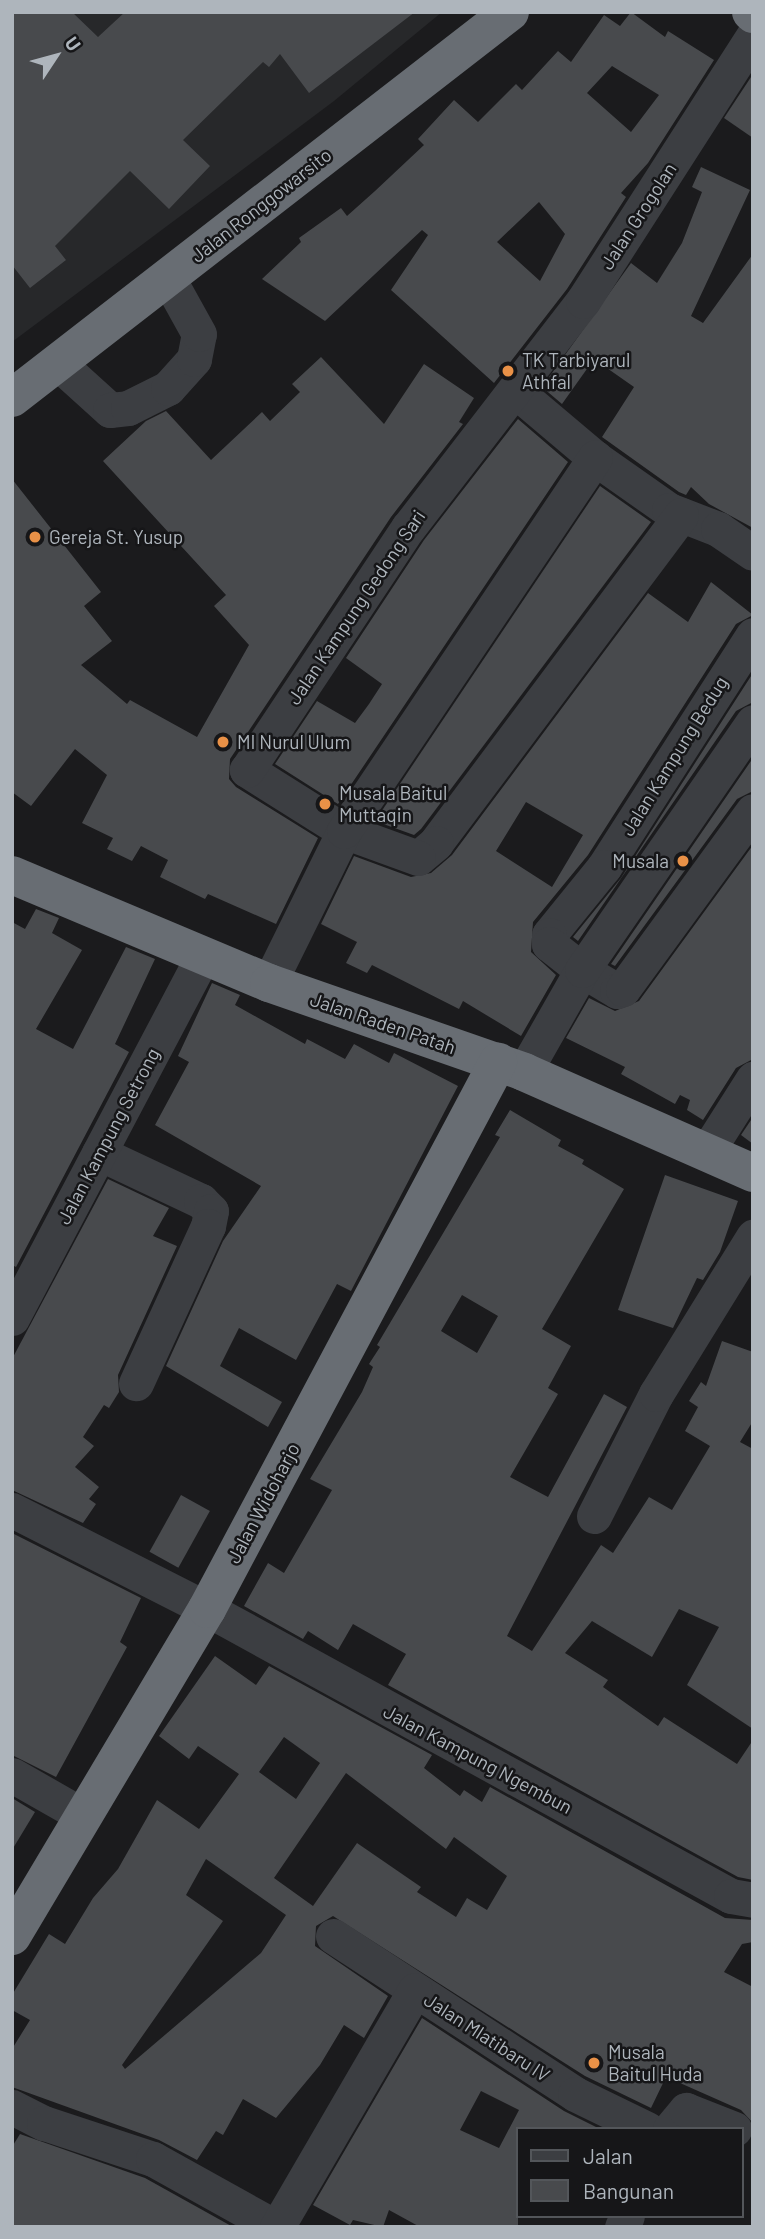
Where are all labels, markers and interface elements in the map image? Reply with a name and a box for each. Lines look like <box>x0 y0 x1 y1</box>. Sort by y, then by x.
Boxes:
north arrow <box>21 21 91 91</box>
text: U <box>61 32 86 55</box>
street label: Jalan Ronggowarsito <box>186 143 336 267</box>
street label: Jalan Grogolan <box>595 158 681 274</box>
place label: TK Tarbiyarul Athfal <box>522 349 630 393</box>
marker: TK Tarbiyarul Athfal <box>500 363 516 379</box>
street label: Jalan Kampung Gedong Sari <box>282 505 430 709</box>
place label: Gereja St. Yusup <box>49 526 183 548</box>
marker: Gereja St. Yusup <box>27 529 43 545</box>
street label: Jalan Kampung Bedug <box>616 672 732 840</box>
place label: MI Nurul Ulum <box>237 731 350 753</box>
marker: MI Nurul Ulum <box>215 734 231 750</box>
place label: Musala Baitul Muttaqin <box>339 782 447 826</box>
marker: Musala Baitul Muttaqin <box>317 796 333 812</box>
place label: Musala <box>612 850 669 872</box>
marker: Musala <box>675 853 691 869</box>
street label: Jalan Raden Patah <box>307 987 459 1059</box>
street label: Jalan Kampung Setrong <box>52 1044 164 1228</box>
street label: Jalan Widoharjo <box>222 1439 304 1567</box>
street label: Jalan Kampung Ngembun <box>380 1700 576 1818</box>
street label: Jalan Mlatibaru IV <box>420 1988 554 2086</box>
place label: Musala Baitul Huda <box>608 2041 702 2085</box>
marker: Musala Baitul Huda <box>586 2055 602 2071</box>
legend <box>516 2127 744 2218</box>
text: Jalan <box>583 2143 633 2168</box>
text: Bangunan <box>583 2178 674 2203</box>

